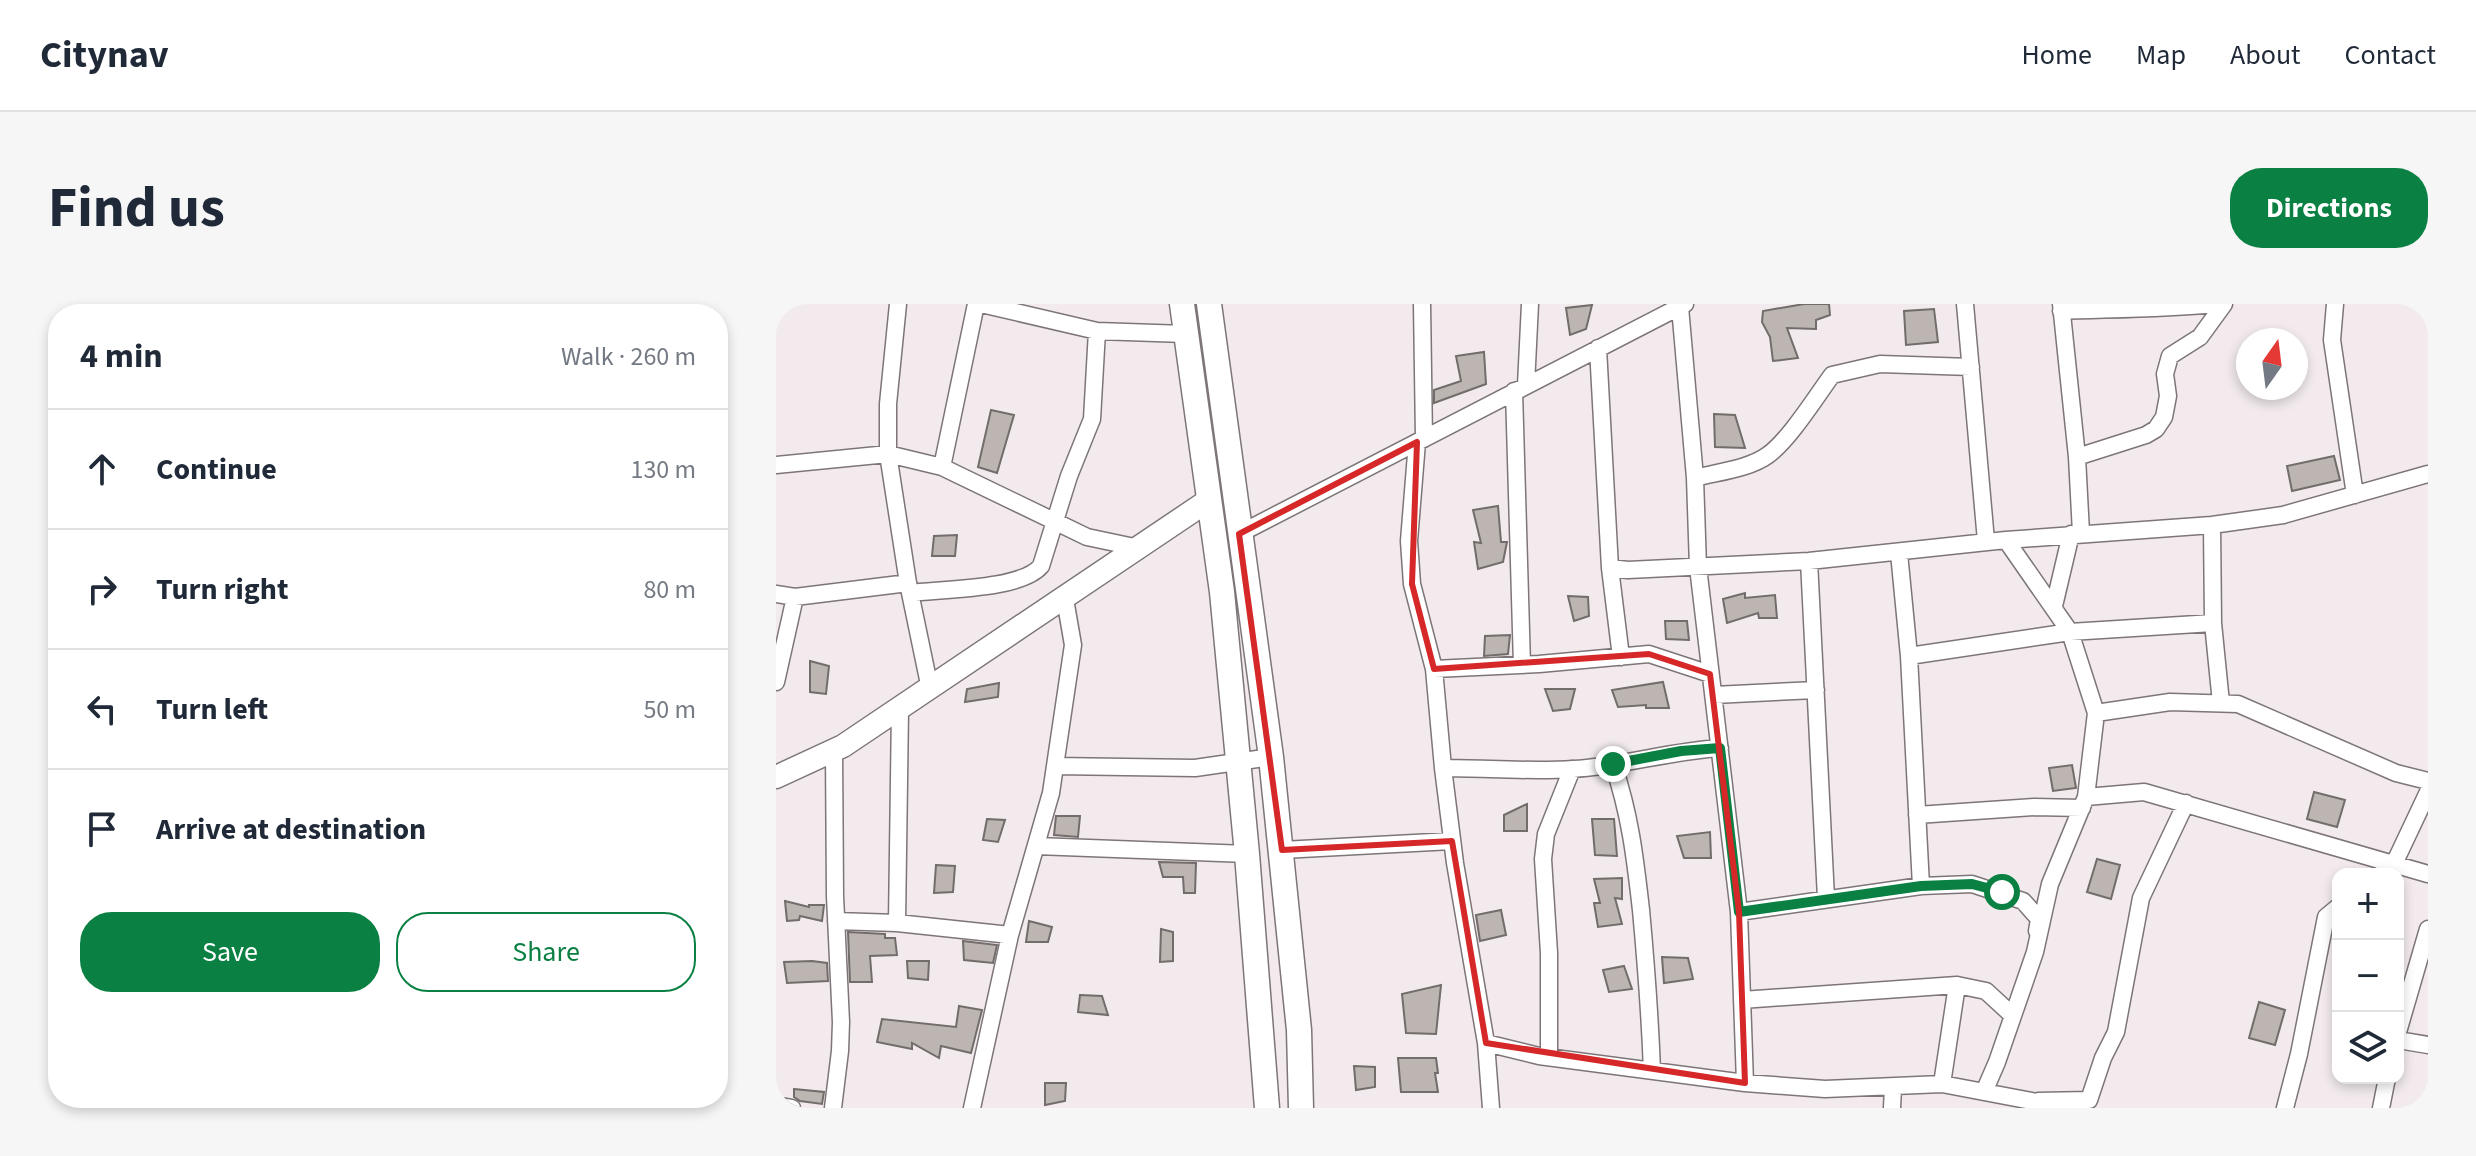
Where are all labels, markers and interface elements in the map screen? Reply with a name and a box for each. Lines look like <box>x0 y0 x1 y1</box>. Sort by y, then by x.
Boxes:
text: Citynav <box>40 28 169 82</box>
text: Home <box>2021 35 2092 75</box>
text: Map <box>2136 35 2186 75</box>
text: About <box>2230 35 2301 75</box>
text: Contact <box>2345 35 2436 75</box>
button: Directions <box>2230 168 2428 248</box>
text: Find us <box>48 169 225 248</box>
north arrow <box>2236 328 2308 400</box>
text: 4 min <box>80 332 163 381</box>
text: Walk · 260 m <box>561 338 696 375</box>
icon: ahead <box>80 447 124 491</box>
text: Continue <box>156 448 277 491</box>
text: 130 m <box>630 451 696 488</box>
icon: right <box>80 567 124 611</box>
text: Turn right <box>156 568 288 611</box>
text: 80 m <box>643 571 696 608</box>
icon: left <box>80 687 124 731</box>
text: Turn left <box>156 688 268 731</box>
text: 50 m <box>643 691 696 728</box>
route end <box>1595 746 1631 782</box>
icon: arrive <box>80 807 124 851</box>
text: Arrive at destination <box>156 808 426 851</box>
map controls <box>2332 868 2404 1084</box>
button: + <box>2332 868 2404 940</box>
route start <box>1984 874 2020 910</box>
button: Save <box>80 912 380 992</box>
button: Share <box>396 912 696 992</box>
button: − <box>2332 940 2404 1012</box>
button: layers <box>2332 1012 2404 1084</box>

